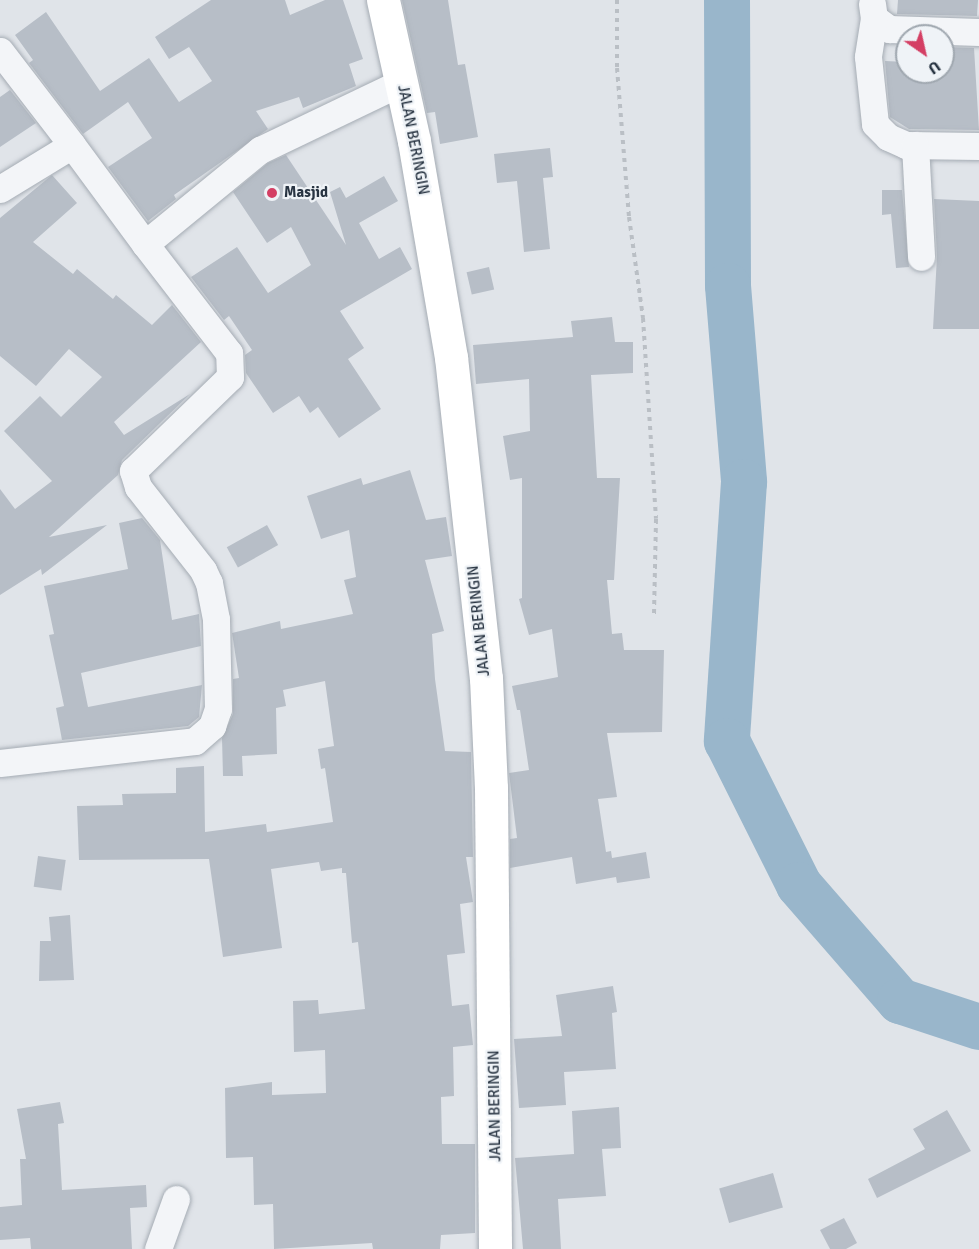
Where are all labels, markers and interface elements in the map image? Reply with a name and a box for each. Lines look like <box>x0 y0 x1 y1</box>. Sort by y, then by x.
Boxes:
north arrow <box>895 24 955 84</box>
text: U <box>924 56 944 79</box>
street label: JALAN BERINGIN <box>394 84 432 196</box>
place label: Masjid <box>284 184 328 202</box>
marker: Masjid <box>265 186 279 200</box>
street label: JALAN BERINGIN <box>464 565 494 677</box>
street label: JALAN BERINGIN <box>485 1050 505 1162</box>

